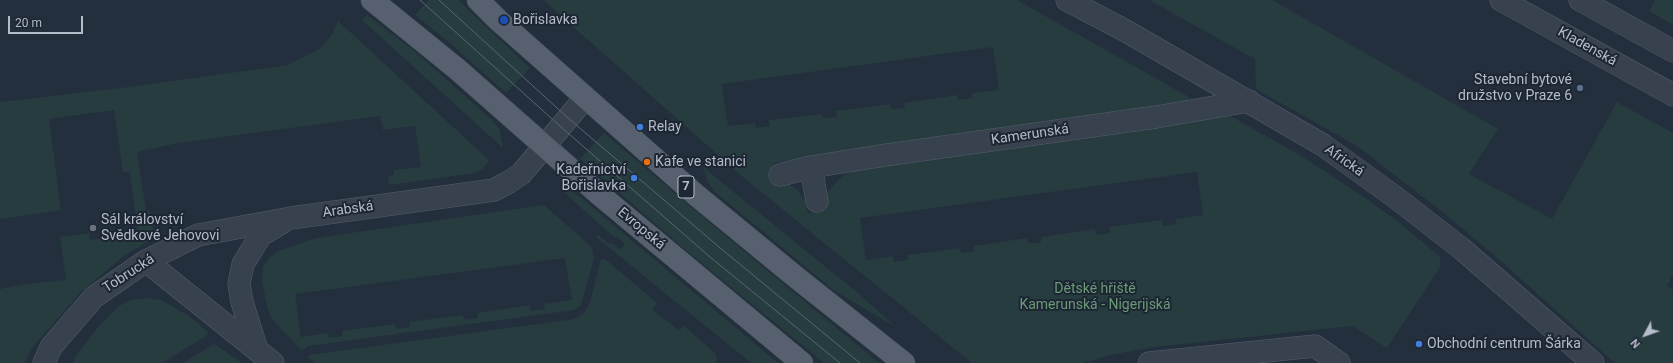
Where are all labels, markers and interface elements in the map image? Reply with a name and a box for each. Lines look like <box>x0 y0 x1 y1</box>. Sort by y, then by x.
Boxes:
scale bar <box>10 8 85 34</box>
place label: Bořislavka <box>513 12 577 28</box>
marker: Bořislavka <box>498 14 510 26</box>
text: 20 m <box>15 16 42 30</box>
street label: Kladenská <box>1555 24 1619 70</box>
place label: Stavební bytové družstvo v Praze 6 <box>1458 72 1572 104</box>
marker: Stavební bytové družstvo v Praze 6 <box>1575 83 1585 93</box>
place label: Relay <box>648 119 682 135</box>
street label: Kamerunská <box>990 121 1070 149</box>
marker: Relay <box>635 122 645 132</box>
street label: Africká <box>1321 141 1367 181</box>
place label: Kafe ve stanici <box>655 154 746 170</box>
marker: Kafe ve stanici <box>642 157 652 167</box>
place label: Kadeřnictví Bořislavka <box>556 162 626 194</box>
marker: Kadeřnictví Bořislavka <box>629 173 639 183</box>
road number: 7 <box>678 176 694 198</box>
street label: Arabská <box>322 198 374 222</box>
street label: Evropská <box>614 204 668 254</box>
place label: Sál království Svědkové Jehovovi <box>101 212 219 244</box>
marker: Sál království Svědkové Jehovovi <box>88 223 98 233</box>
street label: Tobrucká <box>100 251 158 297</box>
park label: Dětské hřiště Kamerunská - Nigerijská <box>1019 281 1171 314</box>
north arrow <box>1625 315 1665 355</box>
place label: Obchodní centrum Šárka <box>1427 336 1581 352</box>
text: N <box>1628 336 1643 350</box>
marker: Obchodní centrum Šárka <box>1414 339 1424 349</box>

